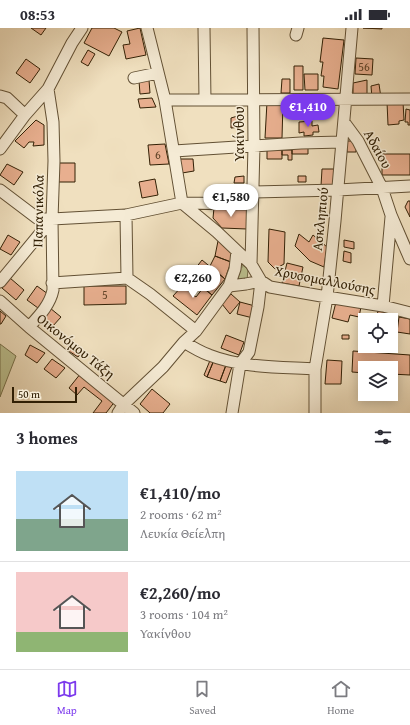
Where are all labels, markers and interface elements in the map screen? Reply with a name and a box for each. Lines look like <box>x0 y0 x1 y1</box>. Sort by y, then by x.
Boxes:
text: 08:53 <box>20 4 55 25</box>
house number: 56 <box>358 58 370 75</box>
pin: €1,410 <box>275 94 341 128</box>
text: €1,410 <box>289 97 327 116</box>
street label: Υακίνθου <box>229 107 249 162</box>
street label: Αδαίου <box>359 126 397 172</box>
house number: 6 <box>155 146 161 163</box>
street label: Παπανικόλα <box>27 174 49 248</box>
pin: €1,580 <box>198 184 264 218</box>
street label: Ασκληπιού <box>307 186 333 252</box>
text: €1,580 <box>212 187 250 206</box>
street label: Χρυσομαλλούσης <box>273 260 377 300</box>
pin: €2,260 <box>160 265 226 299</box>
text: €2,260 <box>174 268 212 287</box>
house number: 5 <box>102 286 108 303</box>
street label: Οικονόμου Τάξη <box>33 308 119 384</box>
map controls <box>358 313 398 401</box>
button: locate <box>358 313 398 353</box>
button: layers <box>358 361 398 401</box>
scale bar <box>12 385 77 404</box>
text: 50 m <box>18 386 40 402</box>
text: 3 homes <box>16 425 78 450</box>
icon: filters <box>372 426 394 448</box>
text: €1,410/mo <box>140 480 221 505</box>
icon: home <box>48 487 96 535</box>
text: 2 rooms · 62 m² <box>140 505 222 524</box>
text: Λευκία Θείελπη <box>140 524 225 543</box>
text: €2,260/mo <box>140 580 221 605</box>
icon: home <box>48 588 96 636</box>
text: 3 rooms · 104 m² <box>140 605 228 624</box>
text: Υακίνθου <box>140 624 191 643</box>
tab: Map <box>56 678 78 718</box>
tab: Saved <box>189 678 216 718</box>
tab: Home <box>327 678 354 718</box>

